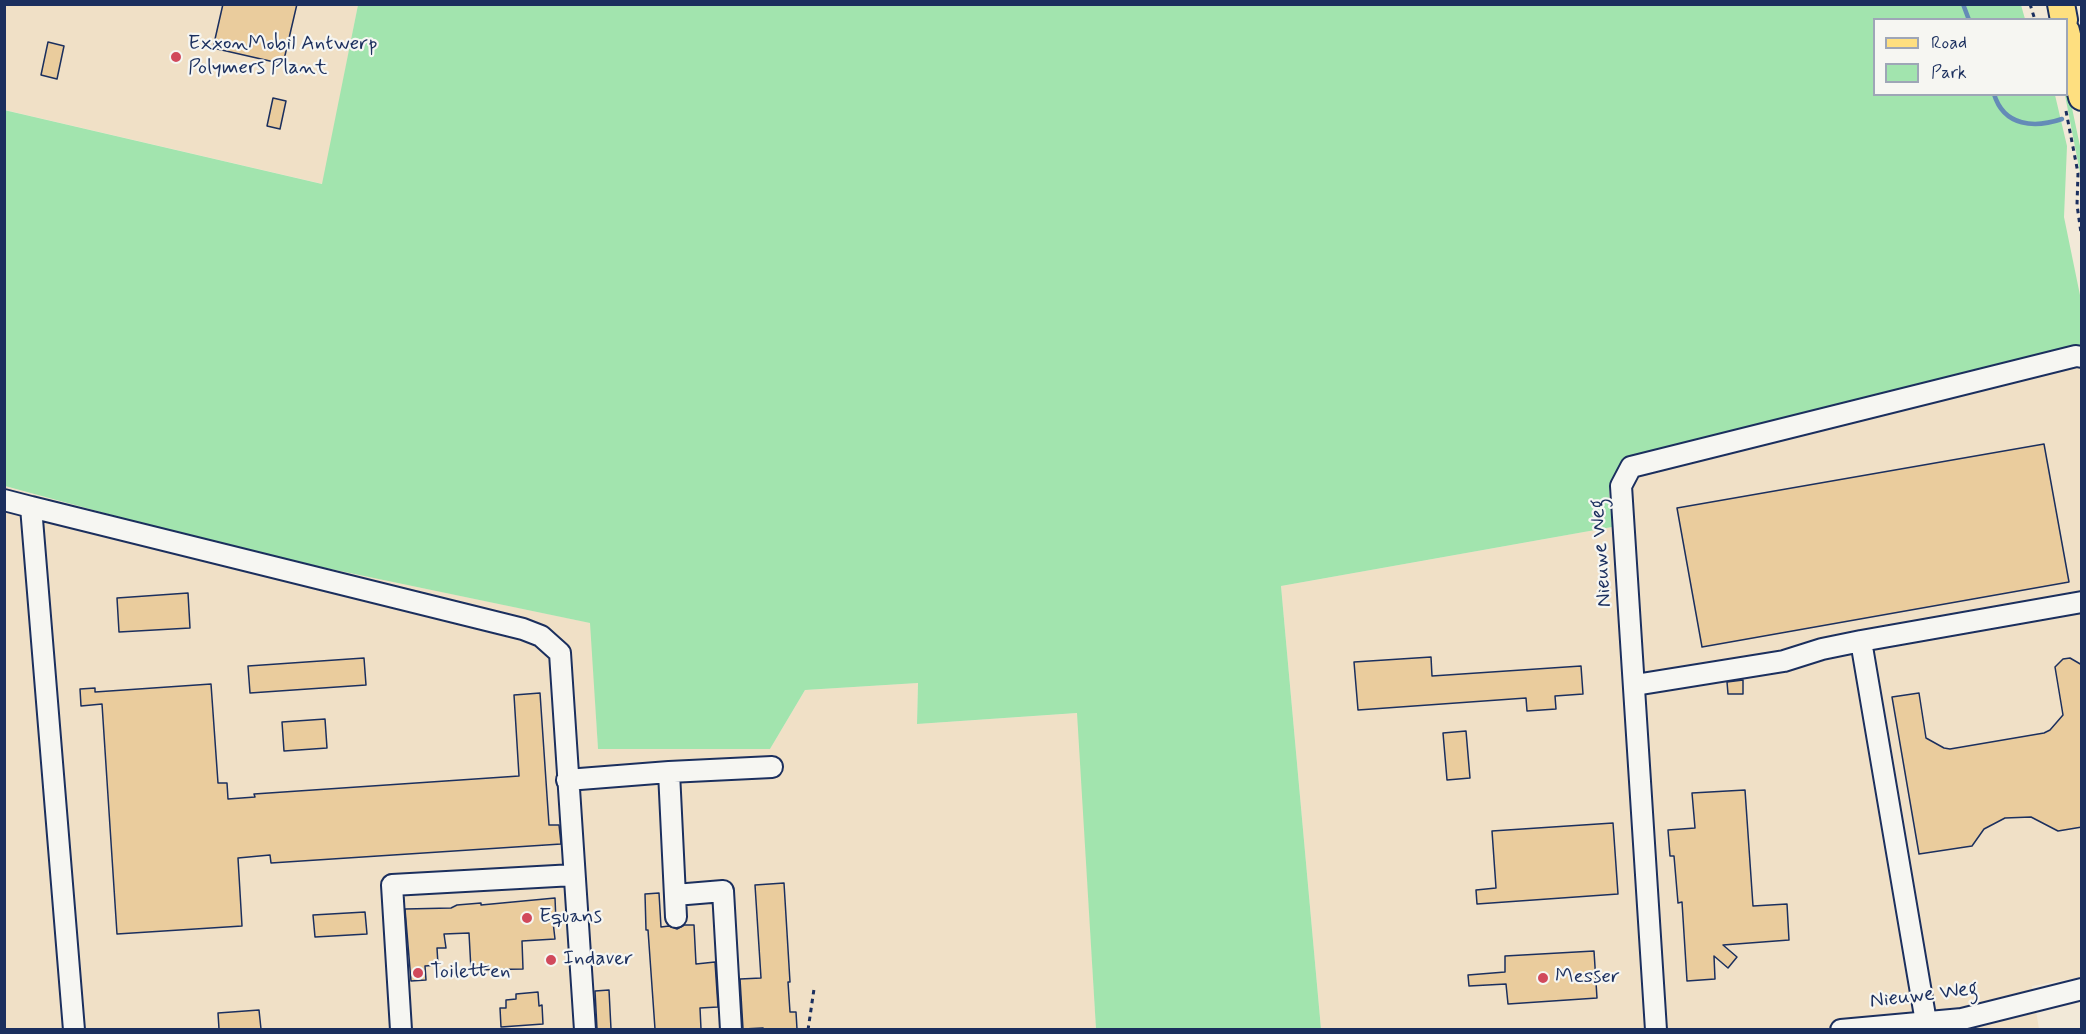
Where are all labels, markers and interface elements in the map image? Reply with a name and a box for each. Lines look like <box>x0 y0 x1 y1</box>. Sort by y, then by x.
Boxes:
legend <box>1873 18 2068 96</box>
text: Road <box>1931 31 1967 55</box>
place label: ExxonMobil Antwerp Polymers Plant <box>188 32 377 82</box>
marker: ExxonMobil Antwerp Polymers Plant <box>169 50 183 64</box>
text: Park <box>1931 61 1967 85</box>
street label: Nieuwe Weg <box>1586 498 1618 608</box>
place label: Equans <box>539 905 602 931</box>
marker: Equans <box>520 911 534 925</box>
place label: Indaver <box>563 947 633 973</box>
marker: Indaver <box>544 953 558 967</box>
place label: Toiletten <box>430 960 511 986</box>
place label: Messer <box>1555 965 1620 991</box>
marker: Toiletten <box>411 966 425 980</box>
marker: Messer <box>1536 971 1550 985</box>
street label: Nieuwe Weg <box>1869 977 1979 1015</box>

